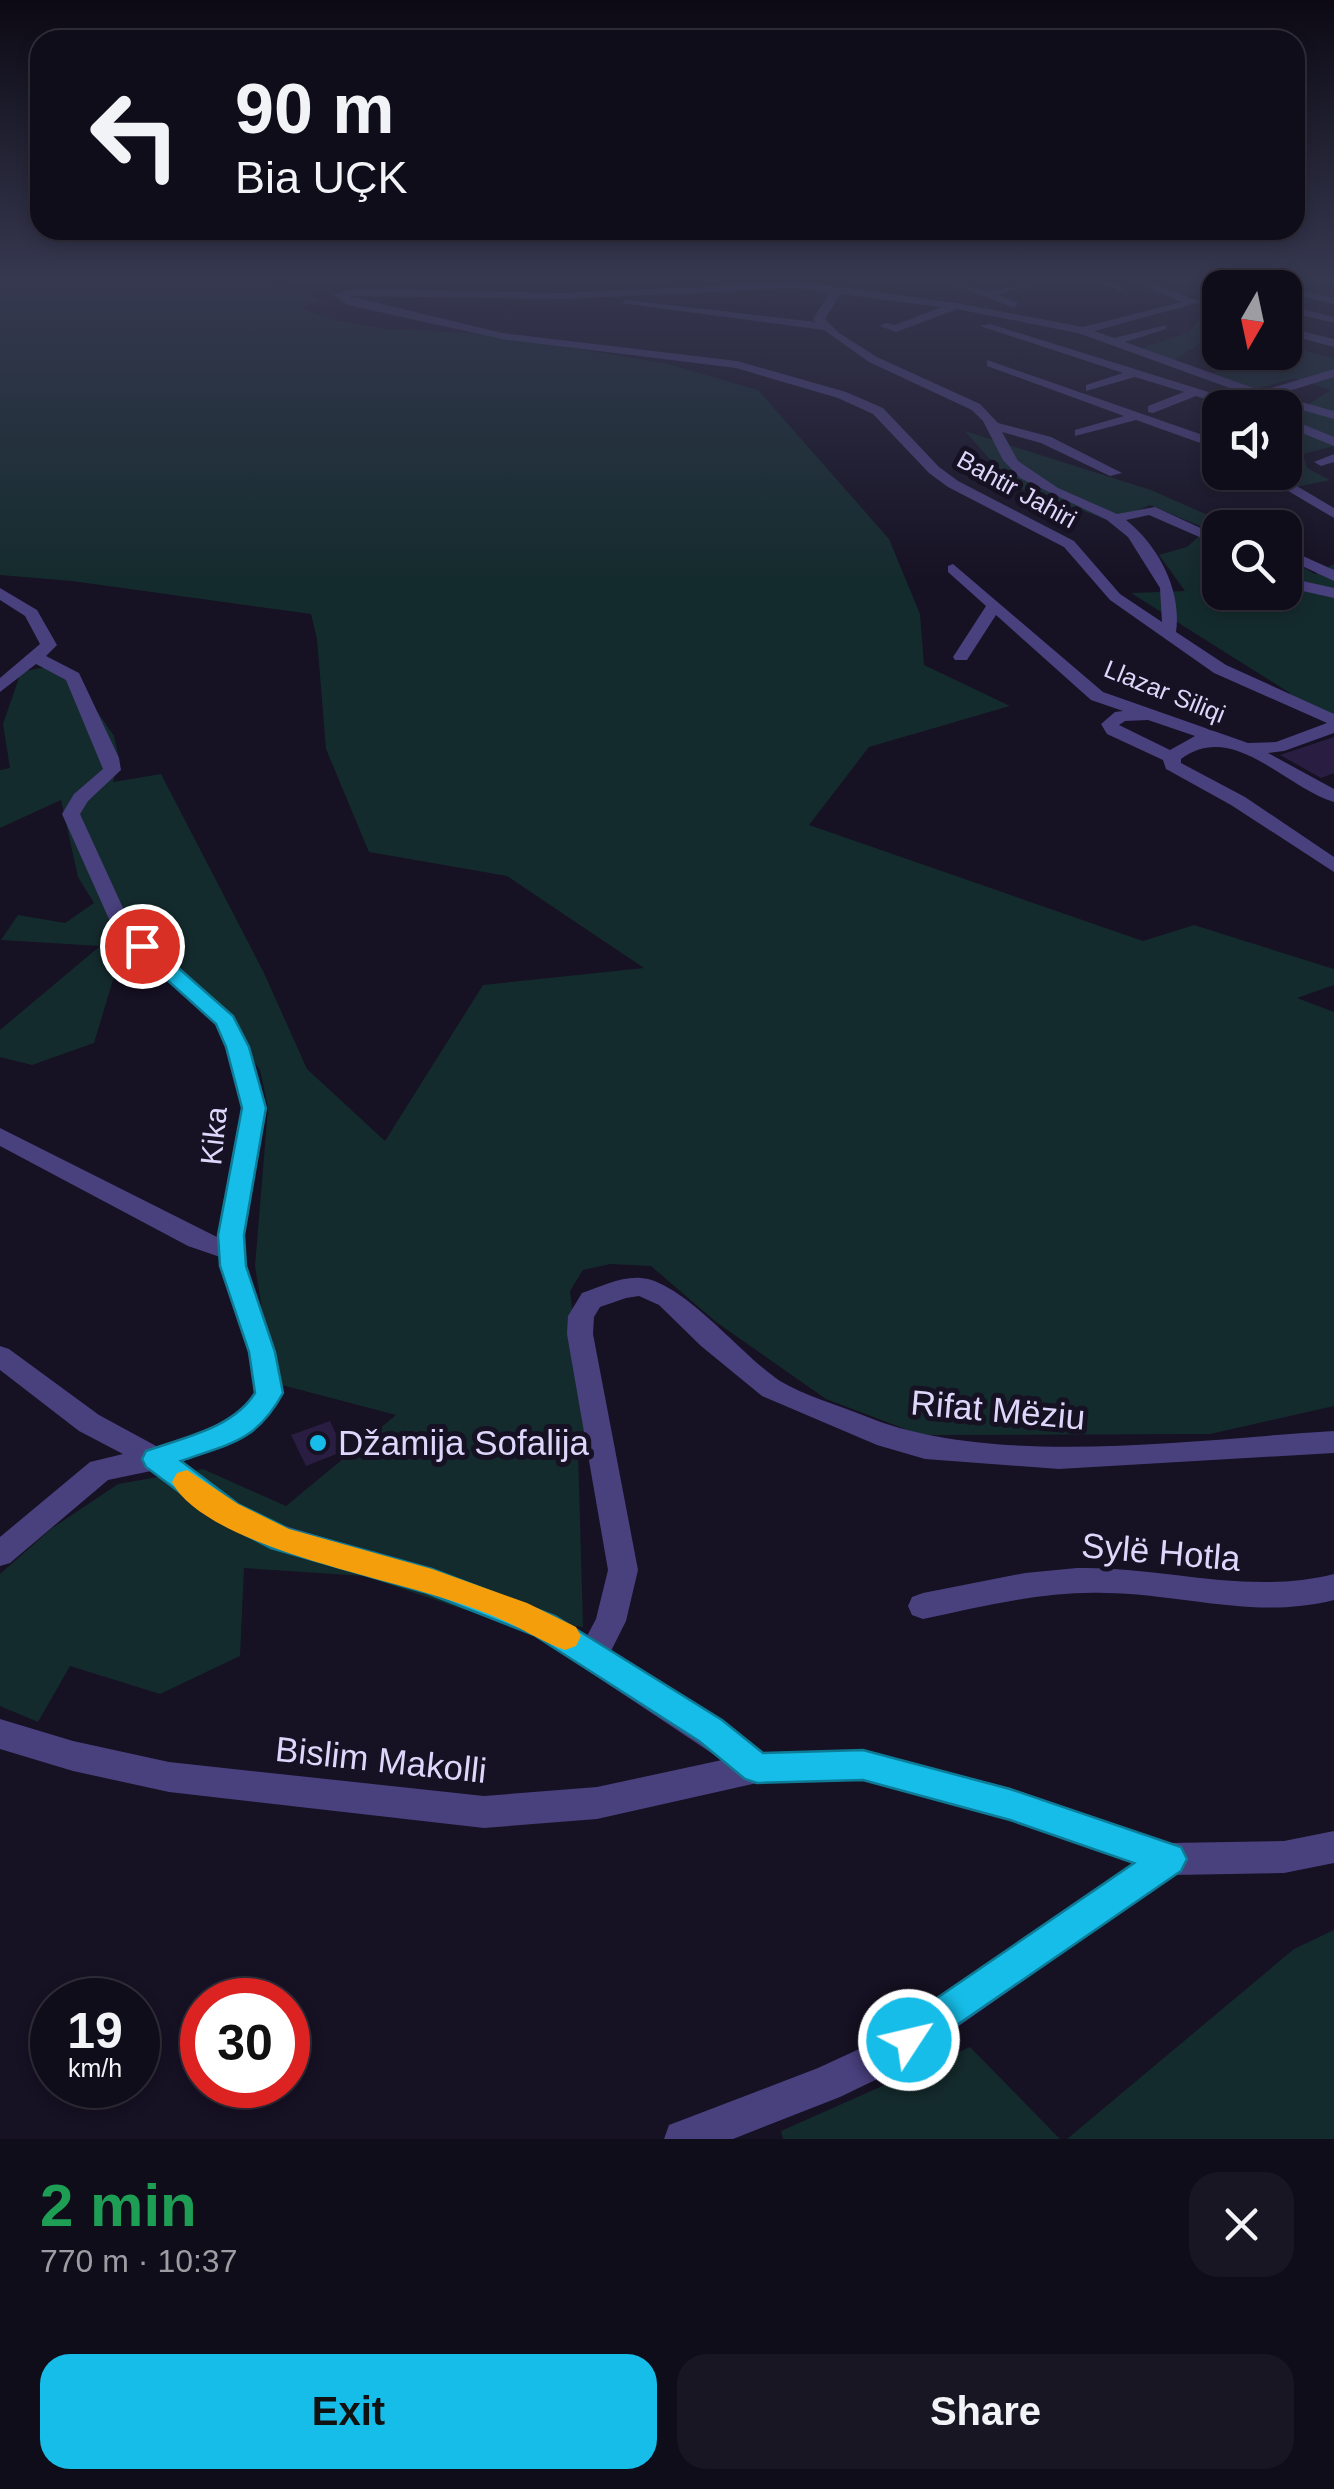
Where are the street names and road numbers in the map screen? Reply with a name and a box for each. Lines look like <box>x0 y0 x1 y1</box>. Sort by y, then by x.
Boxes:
street label: Bahtir Jahiri <box>952 445 1082 533</box>
street label: Llazar Siliqi <box>1100 654 1230 728</box>
street label: Kika <box>194 1105 233 1167</box>
street label: Rifat Mëziu <box>909 1382 1087 1437</box>
street label: Sylë Hotla <box>1080 1525 1243 1578</box>
street label: Bislim Makolli <box>274 1729 488 1790</box>

